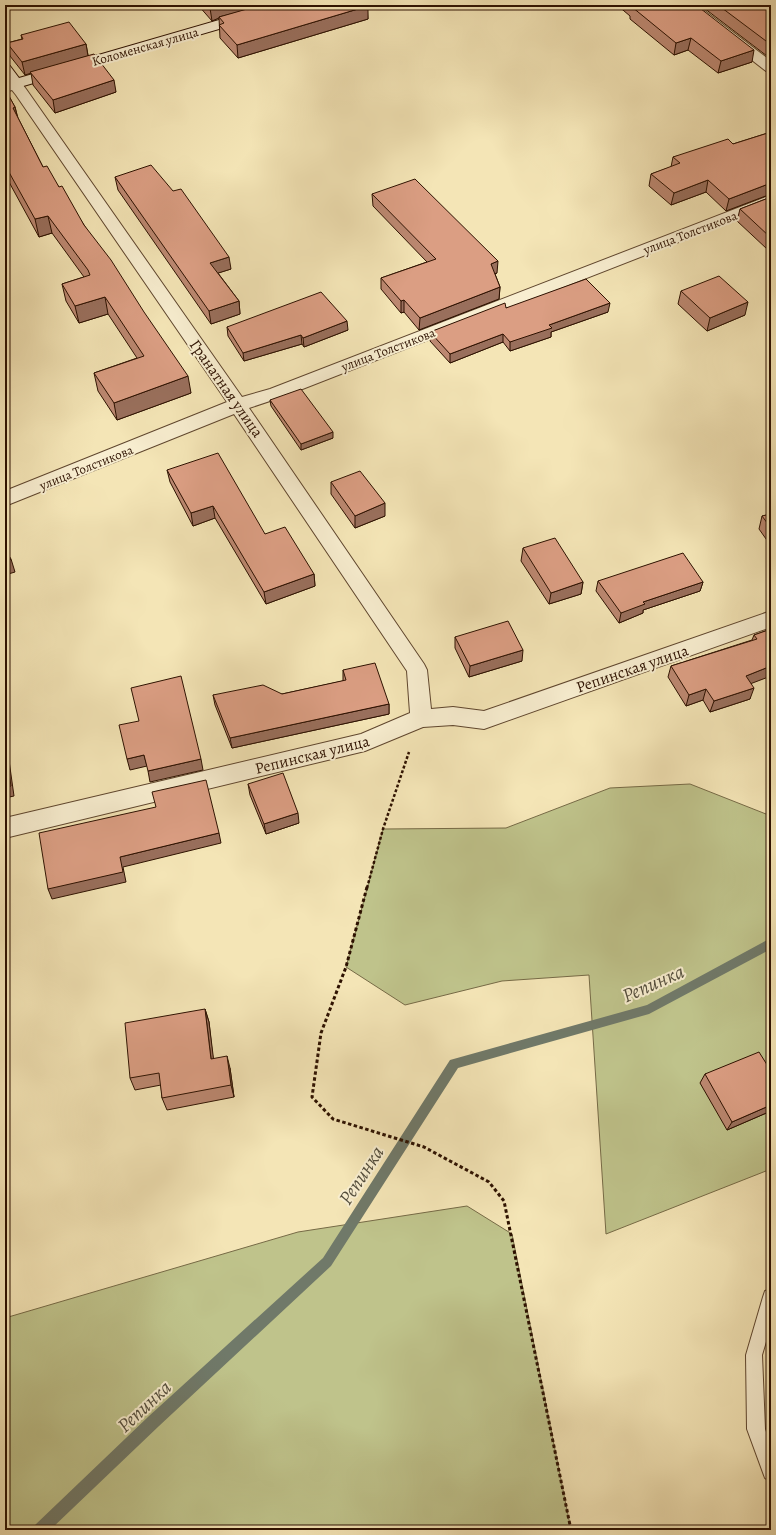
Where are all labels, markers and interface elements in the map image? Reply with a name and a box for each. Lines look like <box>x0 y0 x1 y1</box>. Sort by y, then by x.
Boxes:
street label: Коломенская улица <box>90 23 200 70</box>
street label: улица Толстикова <box>640 207 740 259</box>
street label: улица Толстикова <box>338 324 438 376</box>
street label: Гранатная улица <box>184 335 269 443</box>
street label: улица Толстикова <box>36 441 135 494</box>
street label: Репинская улица <box>573 639 692 698</box>
street label: Репинская улица <box>253 730 372 780</box>
water label: Репинка <box>618 958 689 1009</box>
water label: Репинка <box>332 1141 391 1210</box>
water label: Репинка <box>111 1374 177 1439</box>

